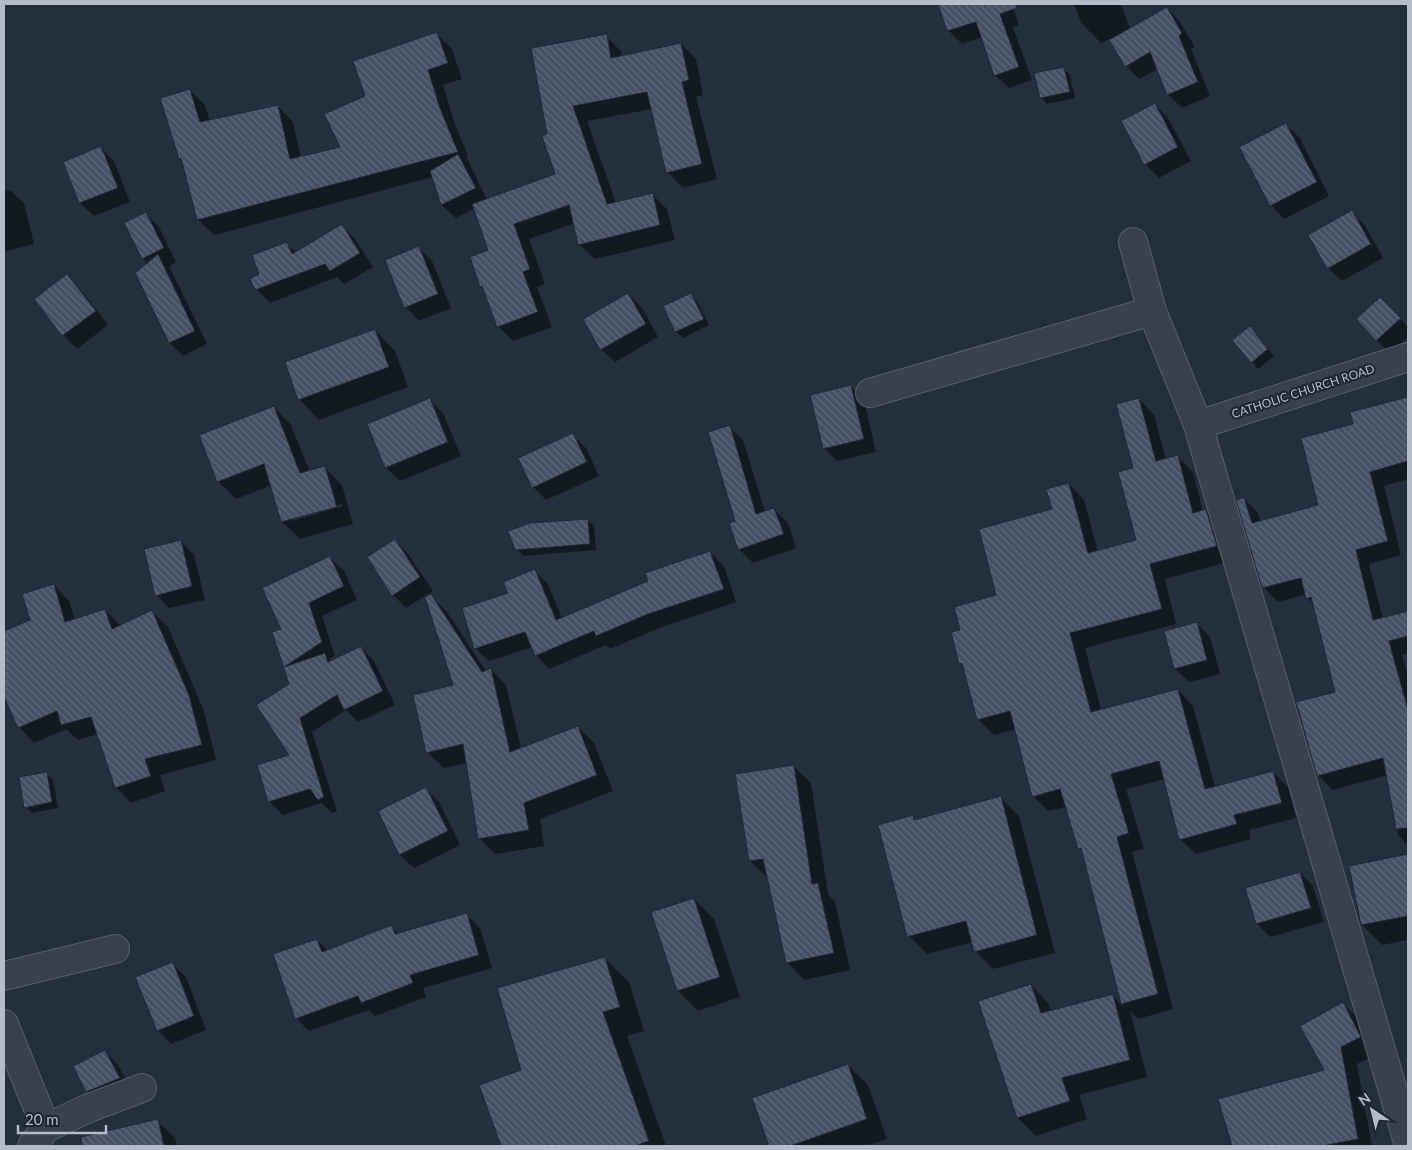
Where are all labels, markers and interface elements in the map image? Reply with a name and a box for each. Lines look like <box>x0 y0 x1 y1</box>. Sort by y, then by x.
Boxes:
street label: CATHOLIC CHURCH ROAD <box>1230 361 1376 421</box>
north arrow <box>1347 1085 1397 1135</box>
text: N <box>1355 1089 1374 1109</box>
scale bar <box>18 1102 105 1134</box>
text: 20 m <box>25 1110 59 1128</box>

